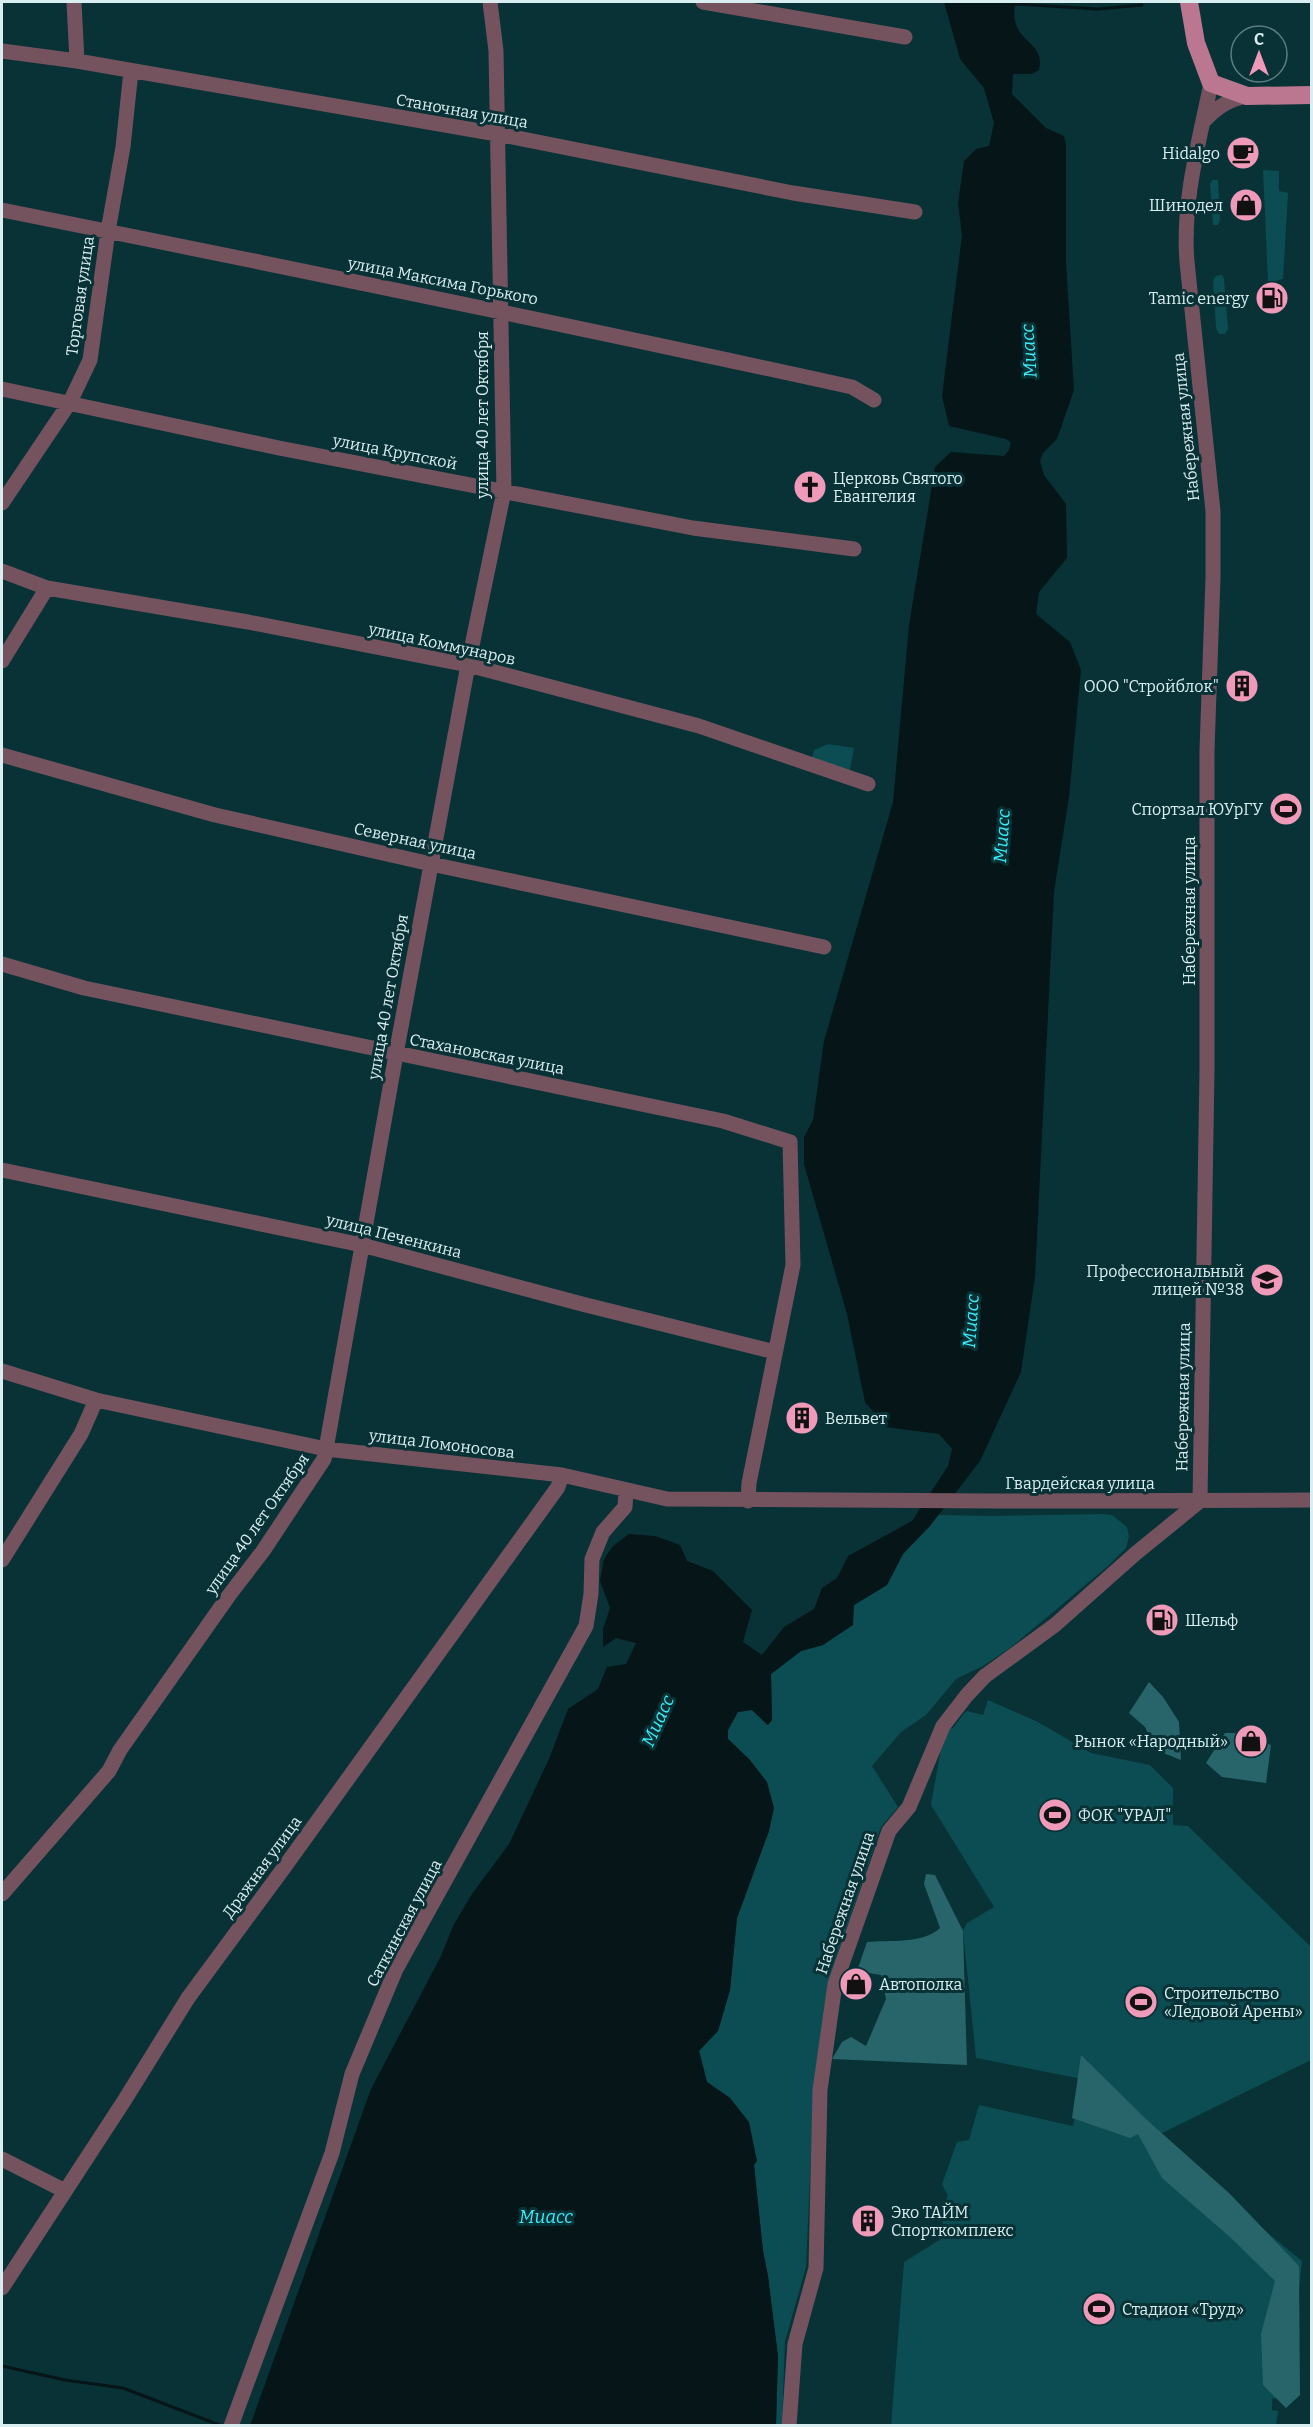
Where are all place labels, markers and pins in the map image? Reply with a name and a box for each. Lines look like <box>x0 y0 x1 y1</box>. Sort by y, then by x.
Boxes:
cafe icon: Hidalgo <box>1225 135 1261 171</box>
place label: Hidalgo <box>1162 144 1220 163</box>
shop icon: Шинодел <box>1228 187 1264 223</box>
place label: Шинодел <box>1149 196 1223 215</box>
fuel station icon: Tamic energy <box>1254 280 1290 316</box>
place label: Tamic energy <box>1149 289 1250 308</box>
church icon: Церковь Святого Евангелия <box>792 469 828 505</box>
place label: Церковь Святого Евангелия <box>833 469 963 506</box>
building icon: ООО "Стройблок" <box>1224 668 1260 704</box>
place label: ООО "Стройблок" <box>1084 677 1219 696</box>
sports icon: Спортзал ЮУрГУ <box>1268 791 1304 827</box>
place label: Спортзал ЮУрГУ <box>1132 800 1263 819</box>
place label: Профессиональный лицей №38 <box>1086 1262 1244 1299</box>
school or university icon: Профессиональный лицей №38 <box>1249 1262 1285 1298</box>
building icon: Вельвет <box>784 1400 820 1436</box>
place label: Вельвет <box>825 1409 887 1428</box>
fuel station icon: Шельф <box>1144 1602 1180 1638</box>
place label: Шельф <box>1185 1611 1238 1630</box>
shop icon: Рынок «Народный» <box>1233 1723 1269 1759</box>
place label: Рынок «Народный» <box>1074 1732 1228 1751</box>
sports icon: ФОК "УРАЛ" <box>1037 1797 1073 1833</box>
place label: ФОК "УРАЛ" <box>1078 1806 1171 1825</box>
shop icon: Автополка <box>838 1966 874 2002</box>
place label: Автополка <box>879 1975 963 1994</box>
sports icon: Строительство «Ледовой Арены» <box>1123 1984 1159 2020</box>
place label: Строительство «Ледовой Арены» <box>1164 1984 1303 2021</box>
place label: Эко ТАЙМ Спорткомплекс <box>891 2202 1014 2240</box>
building icon: Эко ТАЙМ Спорткомплекс <box>850 2203 886 2239</box>
sports icon: Стадион «Труд» <box>1081 2291 1117 2327</box>
place label: Стадион «Труд» <box>1122 2300 1244 2319</box>

